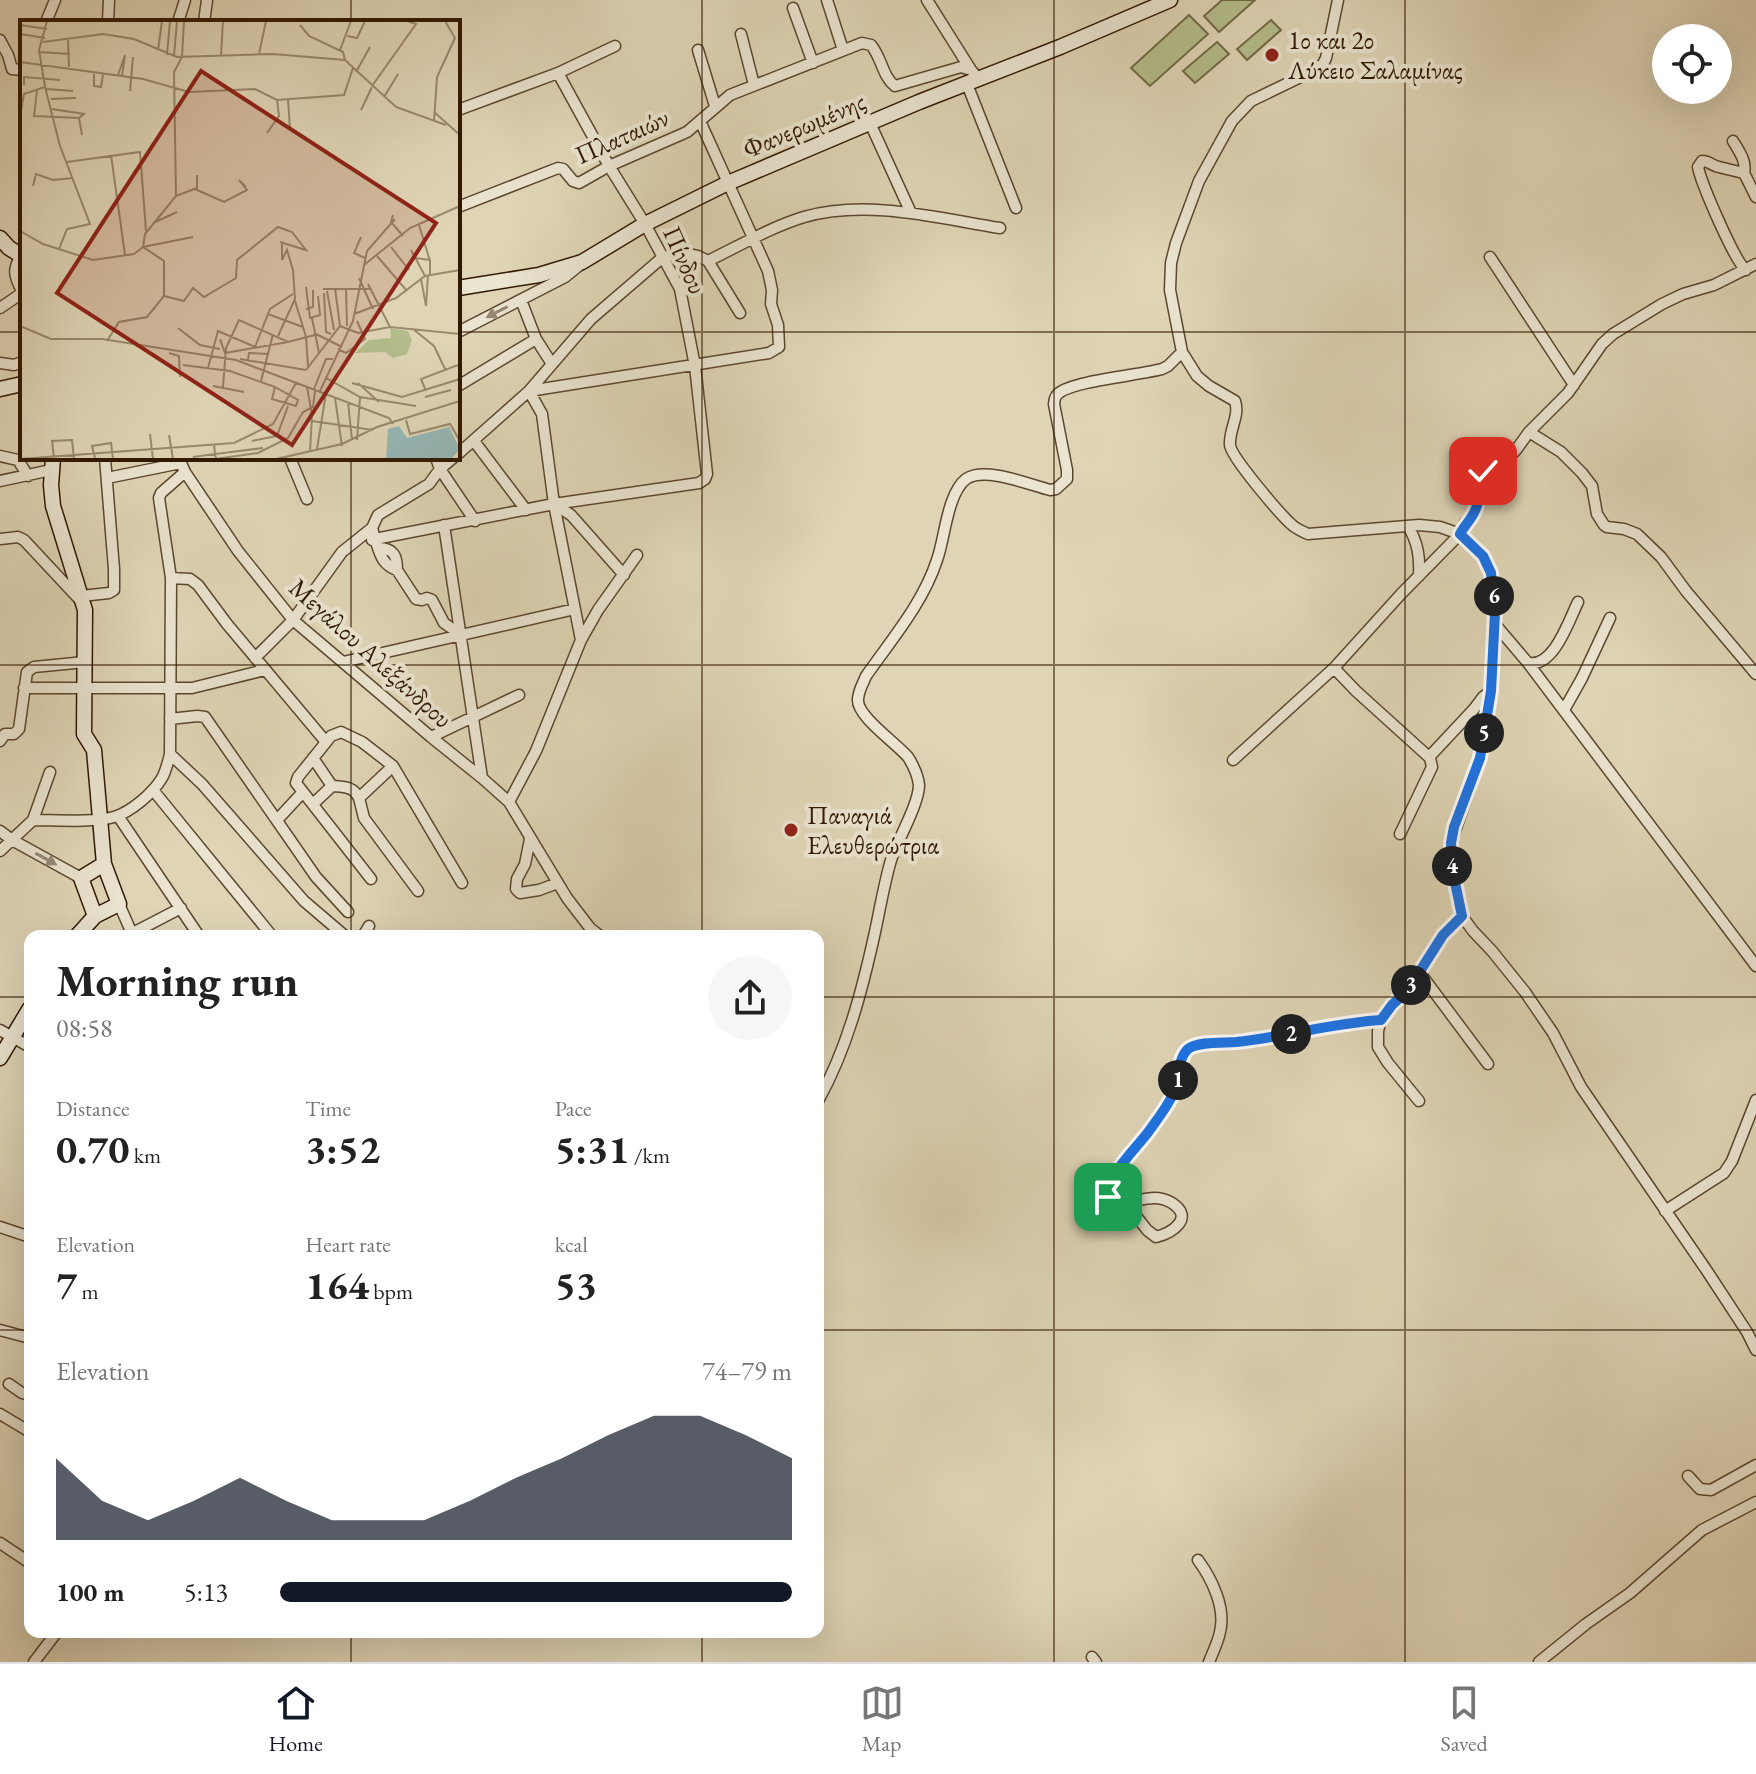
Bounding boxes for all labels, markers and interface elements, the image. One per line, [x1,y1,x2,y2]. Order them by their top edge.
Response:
inset map [20,20,460,460]
place label: 1ο και 2ο Λύκειο Σαλαμίνας [1287,23,1463,87]
map controls [1652,24,1732,104]
button: locate [1652,24,1732,104]
marker: 1ο και 2ο Λύκειο Σαλαμίνας [1263,46,1281,64]
street label: Φανερωμένης [737,84,871,166]
street label: Πλαταιών [570,100,674,172]
street label: Πίνδου [655,221,715,299]
one-way arrow [485,305,508,319]
pin [1449,437,1517,505]
icon: check [1461,449,1505,493]
street label: Μεγάλου Αλεξάνδρου [282,571,460,735]
pin: 6 [1474,576,1514,616]
text: 6 [1488,581,1500,610]
pin: 5 [1464,713,1504,753]
text: 5 [1478,718,1490,747]
place label: Παναγιά Ελευθερώτρια [807,798,939,862]
marker: Παναγιά Ελευθερώτρια [782,821,800,839]
pin: 4 [1432,846,1472,886]
text: 4 [1446,851,1458,880]
one-way arrow [35,852,58,866]
text: Morning run [56,952,298,1009]
button: share [708,956,792,1040]
pin: 3 [1391,965,1431,1005]
text: 3 [1405,970,1417,999]
text: 08:58 [56,1011,112,1045]
pin: 2 [1271,1014,1311,1054]
text: 2 [1285,1019,1297,1048]
pin: 1 [1158,1060,1198,1100]
text: 1 [1172,1065,1184,1094]
text: Distance [56,1094,129,1123]
text: Time [305,1094,351,1123]
text: Pace [555,1094,592,1123]
text: 0.70 [56,1123,129,1175]
text: 3:52 [305,1123,380,1175]
text: 5:31 [555,1123,629,1175]
text: km [129,1141,161,1170]
text: /km [629,1141,670,1170]
pin [1074,1163,1142,1231]
icon: arrive [1086,1175,1130,1219]
text: Elevation [56,1230,135,1259]
text: Heart rate [305,1230,391,1259]
text: kcal [555,1230,588,1259]
text: 7 [56,1259,77,1311]
text: 164 [305,1259,369,1311]
text: 53 [555,1259,597,1311]
text: m [77,1277,99,1306]
text: bpm [369,1277,413,1306]
text: Elevation [56,1354,150,1388]
text: 74–79 m [702,1354,792,1388]
text: 100 m [56,1575,124,1609]
text: 5:13 [184,1575,228,1609]
tab: Home [268,1681,323,1758]
tab: Map [860,1681,904,1758]
tab: Saved [1440,1681,1488,1758]

